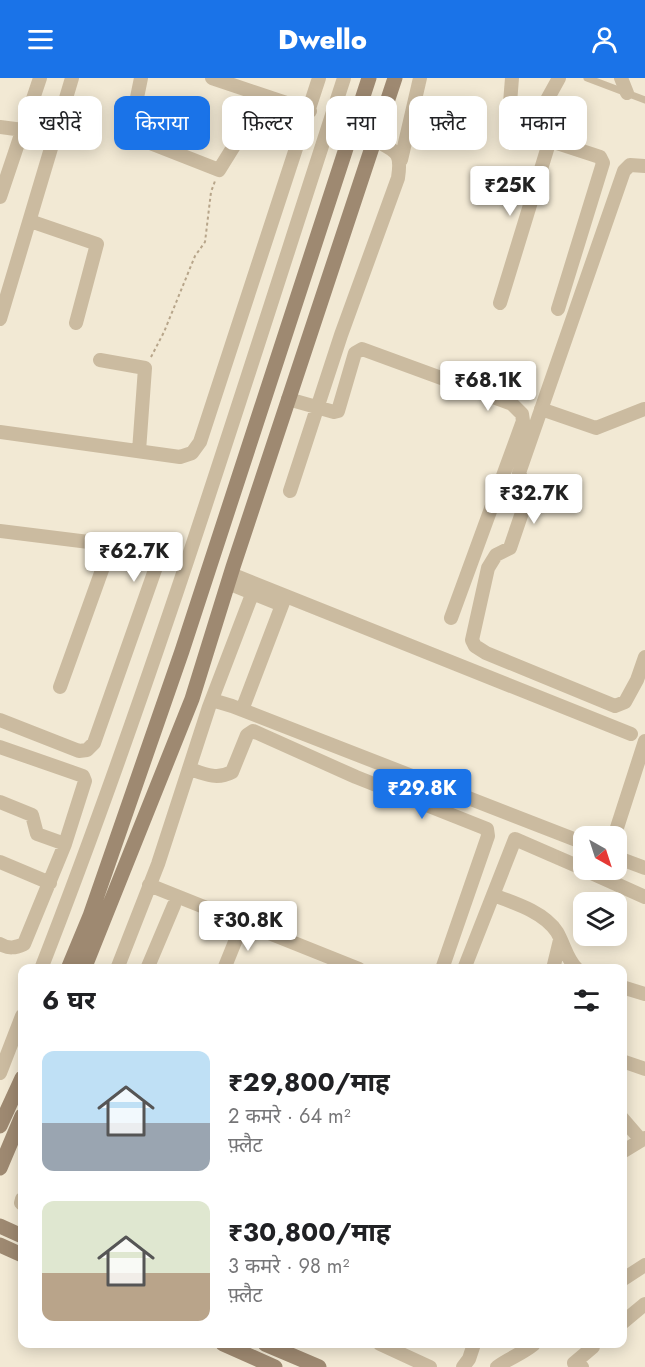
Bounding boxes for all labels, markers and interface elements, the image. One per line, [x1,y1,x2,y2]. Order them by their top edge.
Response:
text: Dwello [278,20,367,59]
icon: menu [24,23,57,56]
icon: person [588,23,621,56]
chip: खरीदें [18,96,102,150]
chip: किराया [114,96,210,150]
chip: फ़िल्टर [222,96,314,150]
chip: नया [326,96,397,150]
chip: फ़्लैट [409,96,487,150]
chip: मकान [499,96,587,150]
pin: ₹25K [474,166,546,217]
text: ₹25K [484,171,536,200]
pin: ₹68.1K [439,361,537,412]
text: ₹68.1K [454,366,522,395]
pin: ₹32.7K [485,474,583,525]
text: ₹32.7K [499,479,569,508]
pin: ₹62.7K [85,532,183,583]
text: ₹62.7K [99,537,169,566]
pin: ₹29.8K [373,769,471,820]
text: ₹29.8K [387,774,457,803]
north arrow [573,826,627,880]
map controls [573,826,627,946]
button: layers [573,892,627,946]
pin: ₹30.8K [199,901,297,952]
text: ₹30.8K [213,906,283,935]
text: 6 घर [42,981,96,1019]
icon: filters [570,984,603,1017]
text: ₹29,800/माह [228,1063,390,1101]
icon: home [90,1075,162,1147]
text: 2 कमरे · 64 m² [228,1102,351,1131]
text: फ़्लैट [228,1131,263,1160]
text: ₹30,800/माह [228,1213,391,1251]
icon: home [90,1225,162,1297]
text: 3 कमरे · 98 m² [228,1252,349,1281]
text: फ़्लैट [228,1281,263,1310]

